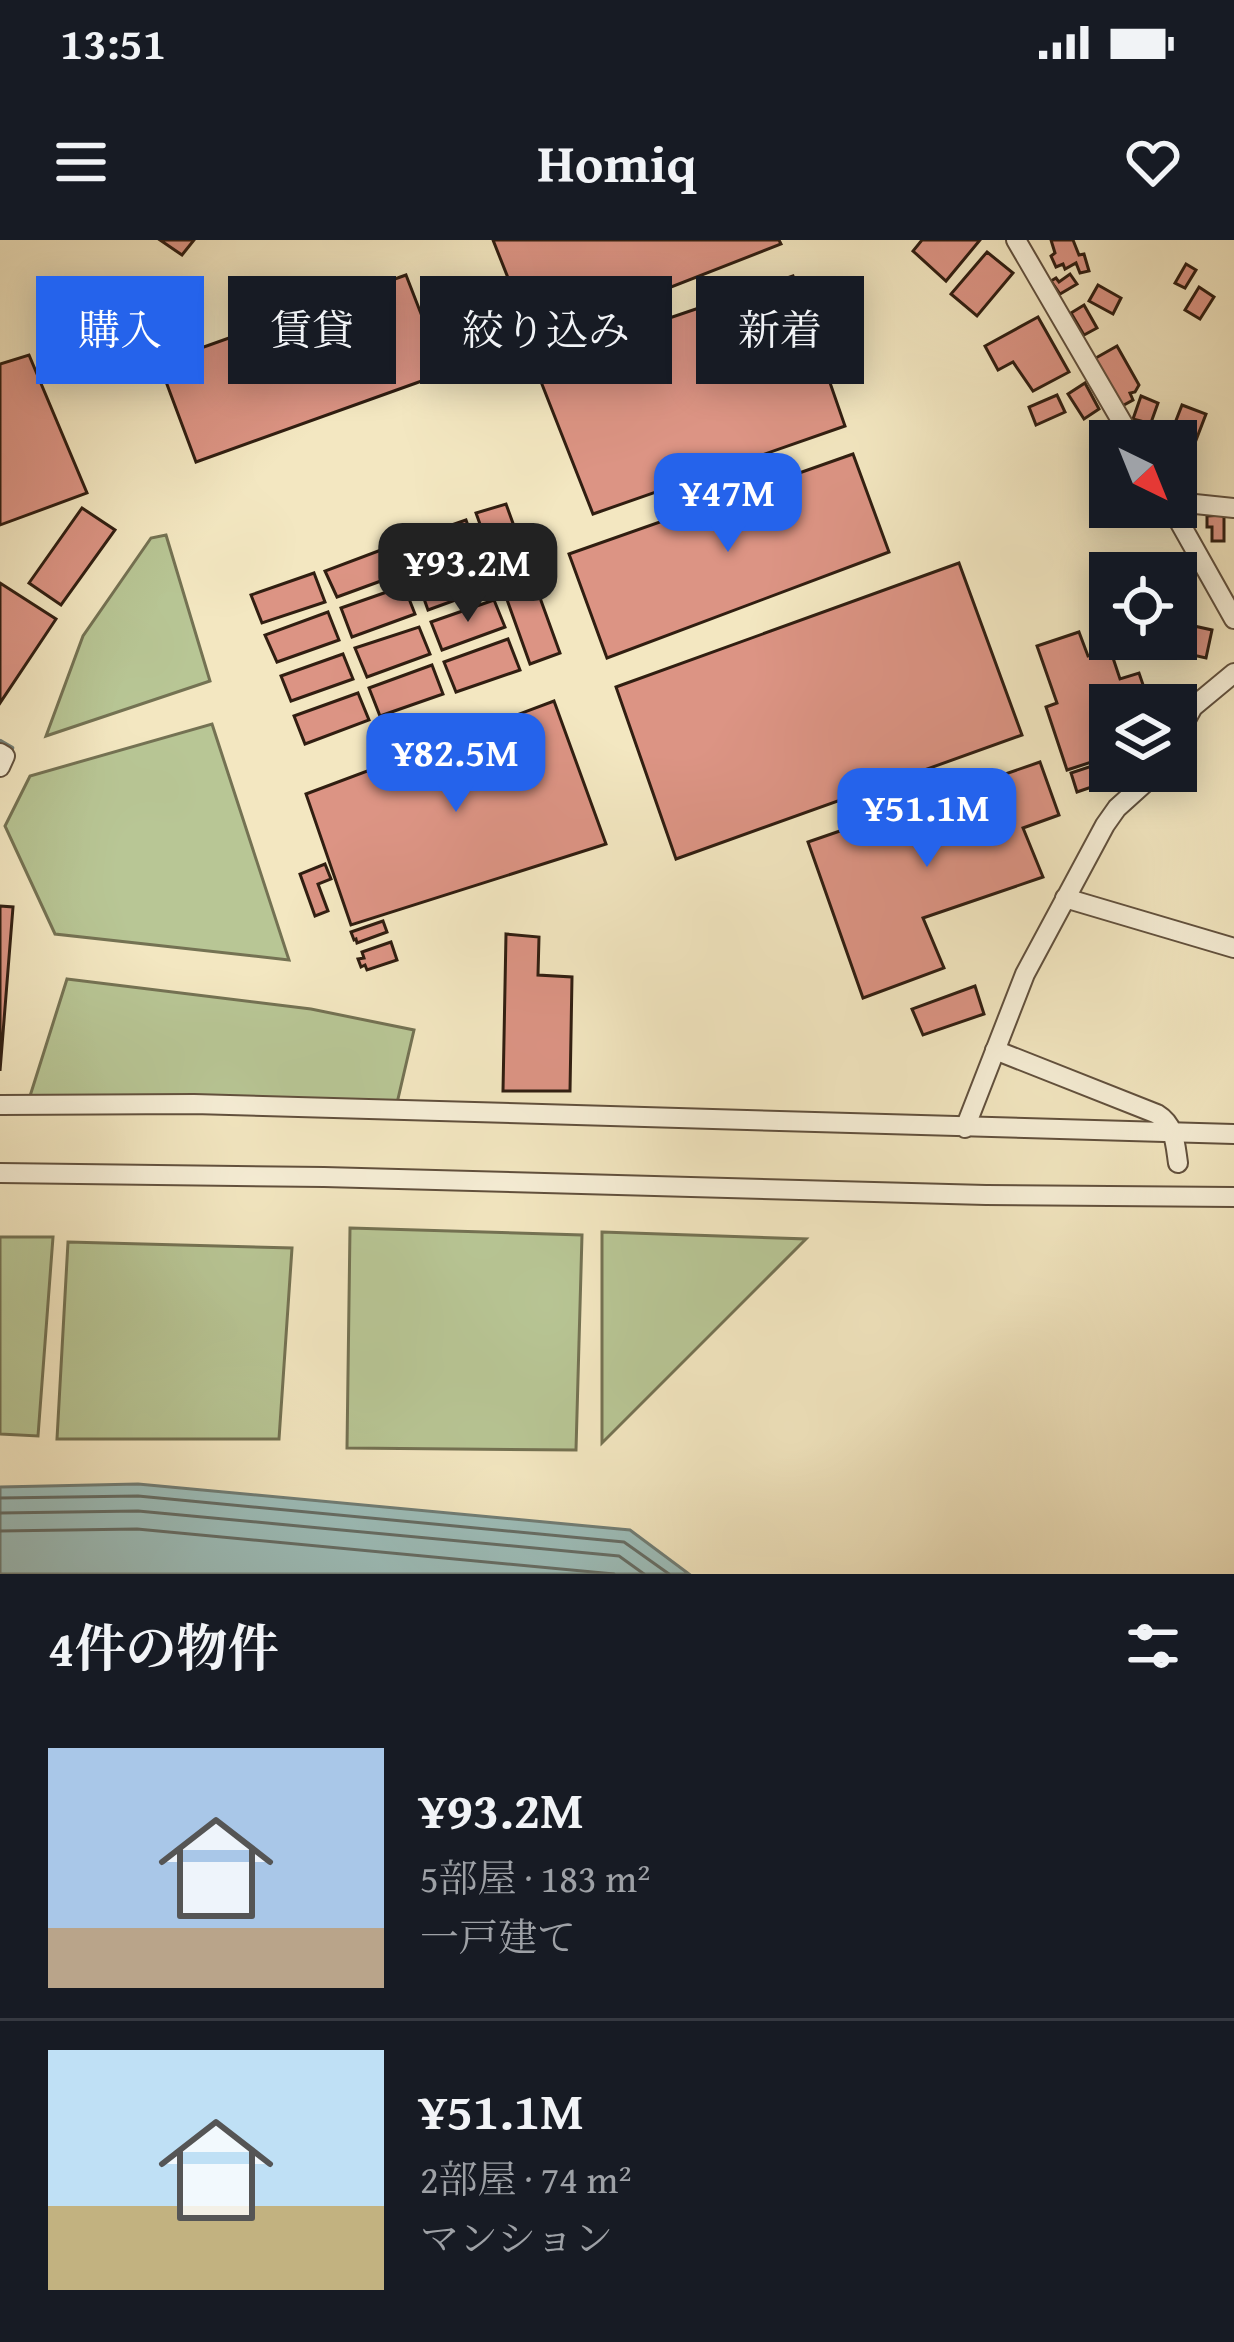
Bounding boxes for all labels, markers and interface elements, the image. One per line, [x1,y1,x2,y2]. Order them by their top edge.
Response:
text: 13:51 [60,10,166,75]
text: Homiq [537,123,697,202]
icon: menu [48,129,114,195]
icon: heart [1120,129,1186,195]
chip: 購入 [36,276,204,384]
chip: 賃貸 [228,276,396,384]
chip: 絞り込み [420,276,672,384]
chip: 新着 [696,276,864,384]
north arrow [1089,420,1197,528]
map controls [1089,420,1197,792]
pin: ¥47M [657,453,799,555]
text: ¥47M [681,463,775,520]
pin: ¥93.2M [370,523,566,625]
text: ¥93.2M [405,533,531,590]
button: locate [1089,552,1197,660]
button: layers [1089,684,1197,792]
pin: ¥82.5M [358,713,554,815]
text: ¥82.5M [393,723,519,780]
pin: ¥51.1M [829,768,1025,870]
text: ¥51.1M [864,778,990,835]
text: 4件の物件 [48,1610,278,1685]
icon: filters [1120,1613,1186,1679]
text: ¥93.2M [420,1772,584,1847]
icon: home [144,1796,288,1940]
text: 5部屋 · 183 m² [420,1849,650,1906]
text: 一戸建て [420,1908,576,1965]
text: ¥51.1M [420,2073,584,2148]
icon: home [144,2098,288,2242]
text: 2部屋 · 74 m² [420,2150,632,2207]
text: マンション [420,2209,613,2266]

